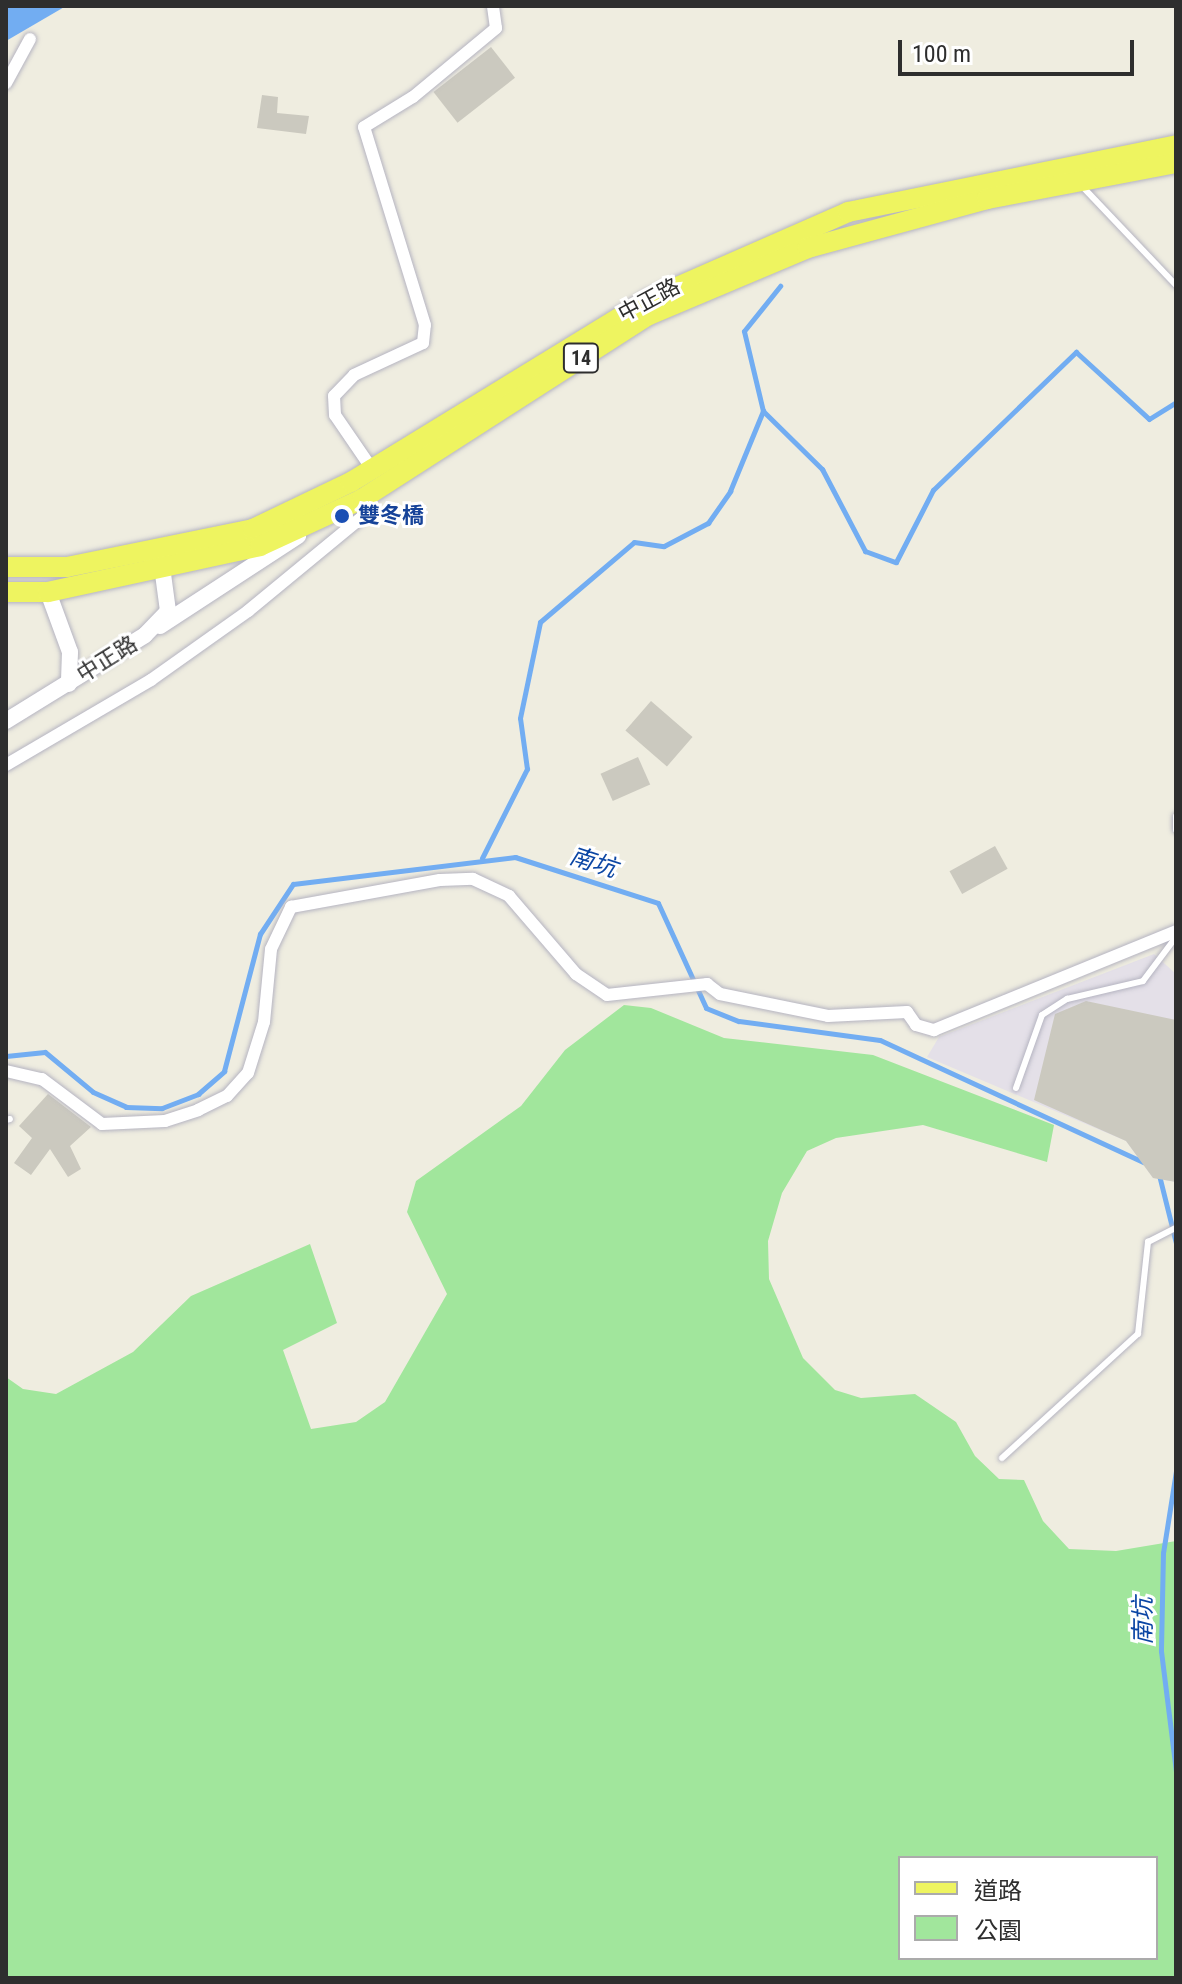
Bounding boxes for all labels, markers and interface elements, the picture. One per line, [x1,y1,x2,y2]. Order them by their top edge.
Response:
scale bar [902,24,1138,74]
text: 100 m [912,40,971,68]
street label: 中正路 [614,273,684,327]
road number: 14 [561,342,601,374]
place label: 雙冬橋 [358,503,424,529]
marker: 雙冬橋 [333,507,351,525]
street label: 中正路 [72,630,142,688]
water label: 南坑 [566,842,620,884]
water label: 南坑 [1130,1597,1158,1645]
legend [898,1856,1158,1960]
text: 道路 [974,1877,1022,1905]
text: 公園 [974,1917,1022,1945]

